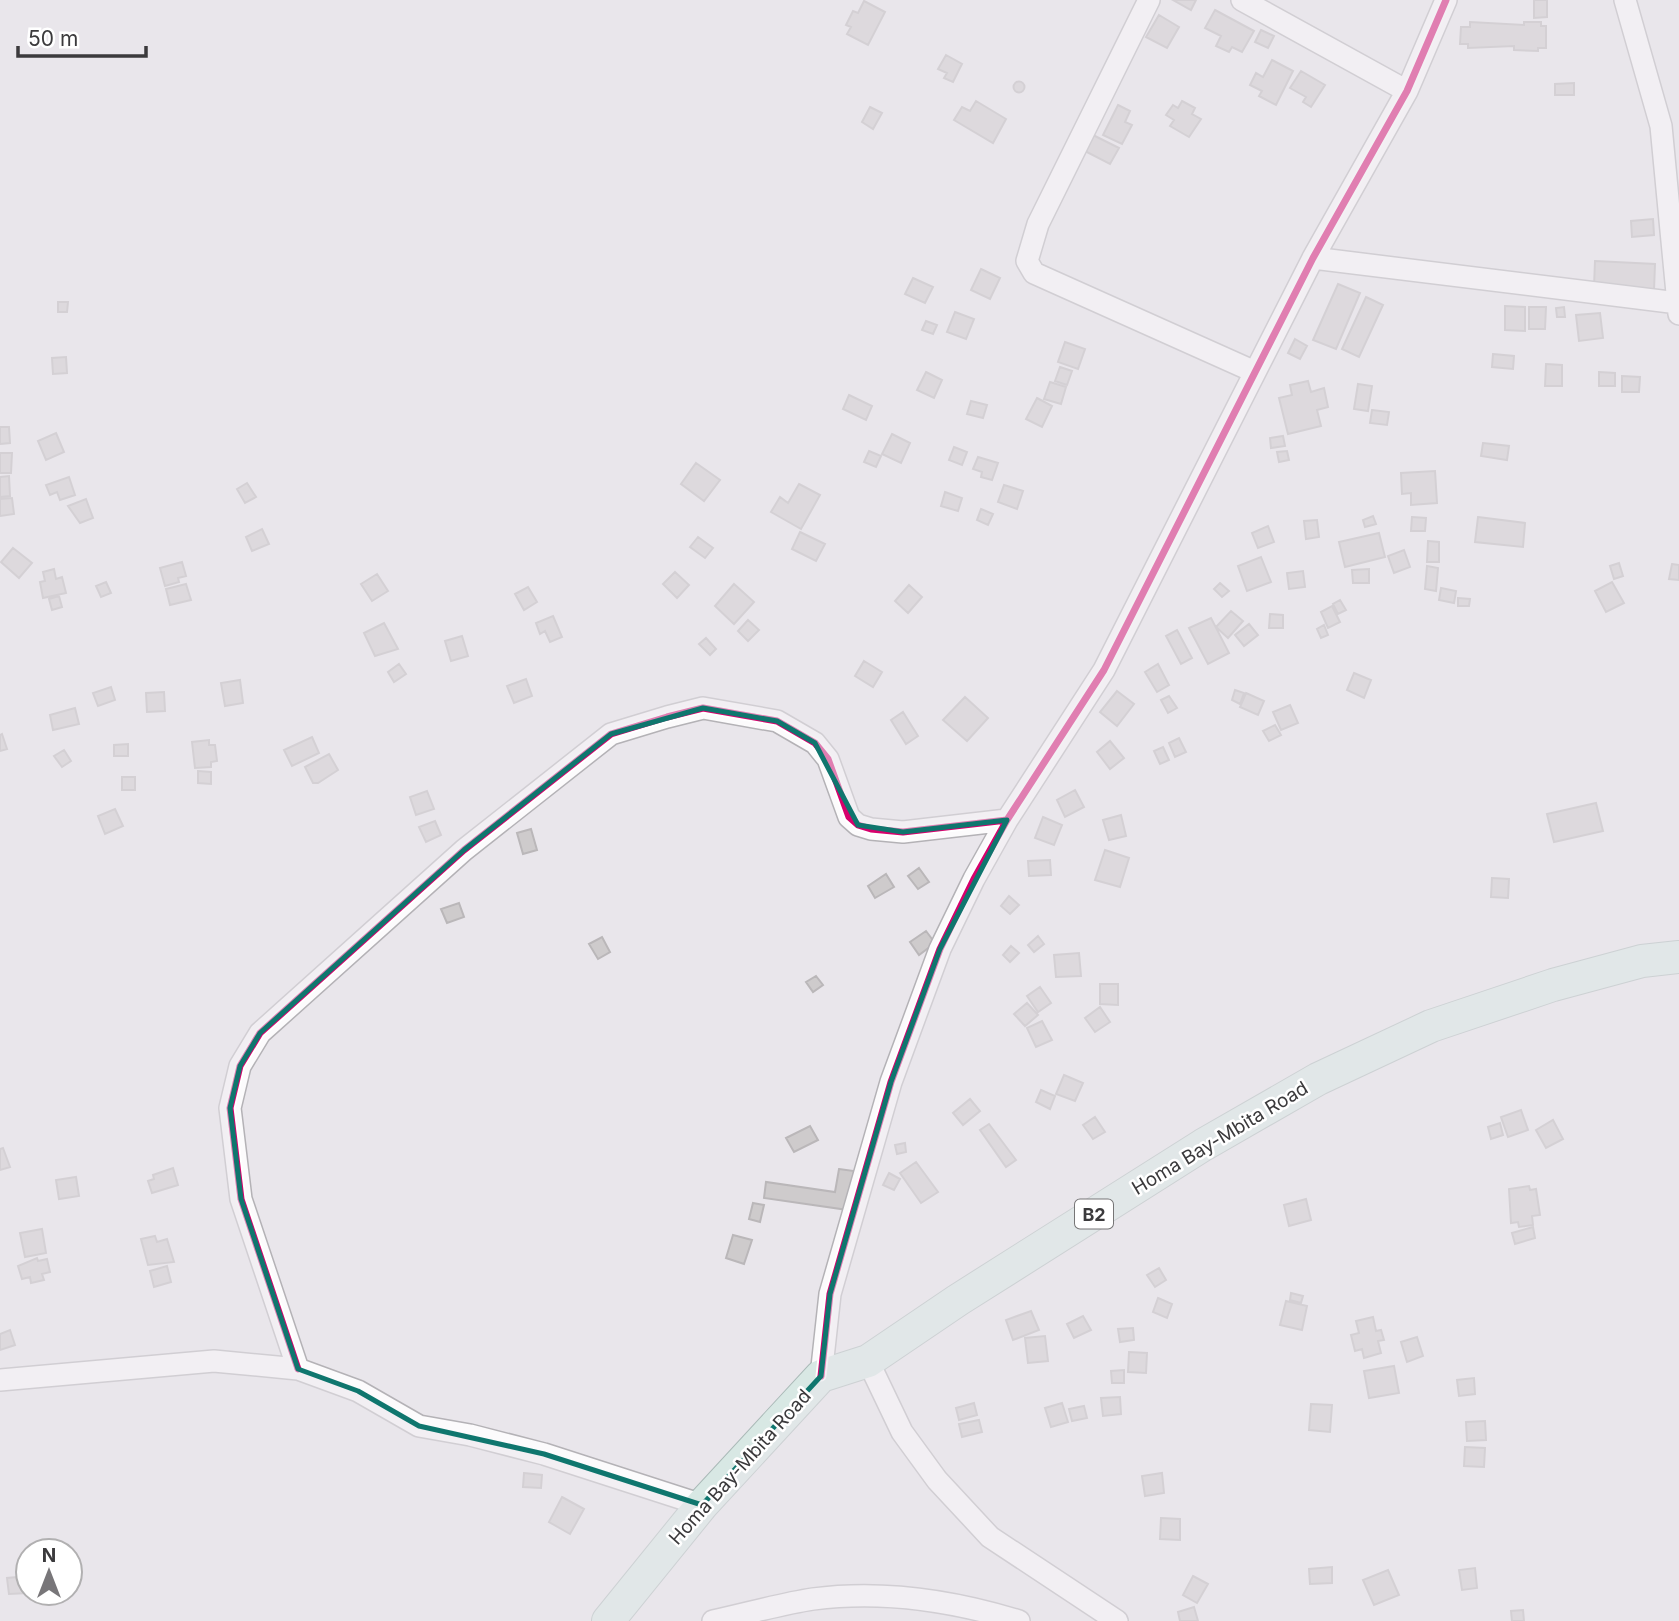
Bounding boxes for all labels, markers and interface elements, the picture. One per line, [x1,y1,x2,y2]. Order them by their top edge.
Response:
scale bar [18,14,145,58]
text: 50 m [28,26,78,51]
street label: Homa Bay-Mbita Road [1128,1076,1312,1200]
road number: B2 [1075,1199,1113,1228]
street label: Homa Bay-Mbita Road [664,1385,816,1549]
north arrow [14,1537,84,1607]
text: N [42,1544,56,1567]

